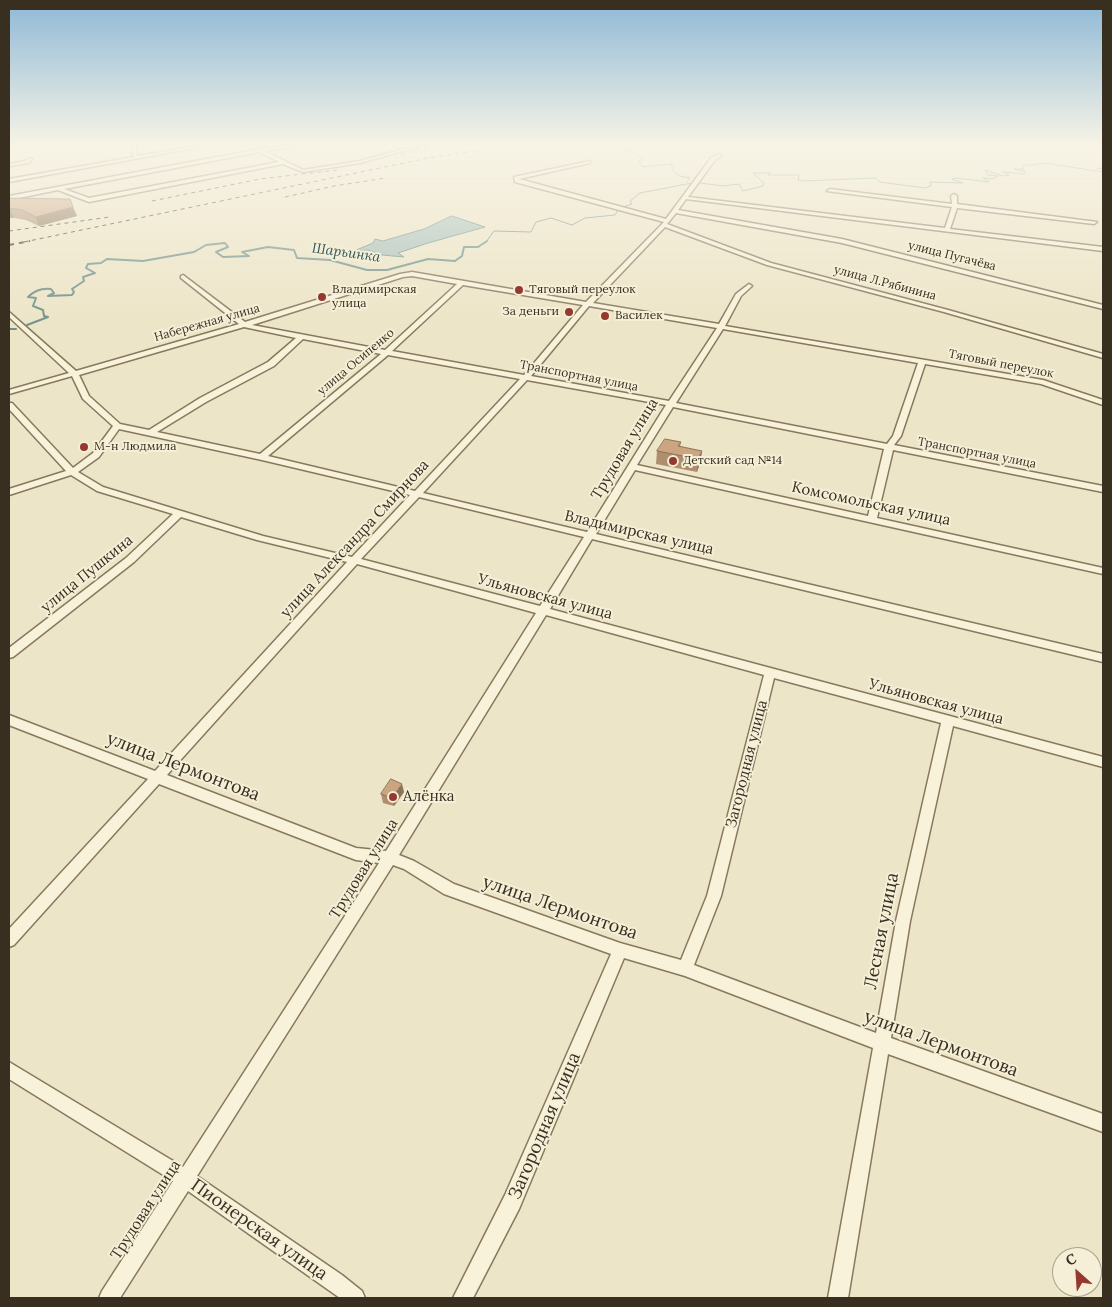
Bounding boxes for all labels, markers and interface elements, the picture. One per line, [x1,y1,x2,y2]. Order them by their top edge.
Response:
street label: улица Пугачёва [907,238,997,274]
water label: Шарьинка [311,240,381,266]
street label: улица Л.Рябинина [832,262,938,304]
place label: Владимирская улица [332,283,416,311]
place label: Тяговый переулок [529,283,636,297]
marker: Тяговый переулок [513,284,525,296]
marker: Владимирская улица [316,291,328,303]
street label: Набережная улица [152,301,262,345]
place label: За деньги [502,305,559,319]
marker: За деньги [563,306,575,318]
place label: Василек [615,309,663,323]
marker: Василек [599,310,611,322]
street label: улица Осипенко [315,326,397,398]
street label: Тяговый переулок [947,347,1055,381]
street label: Транспортная улица [519,357,639,395]
street label: Трудовая улица [588,395,662,503]
street label: Транспортная улица [917,434,1037,472]
place label: М-н Людмила [94,440,176,454]
marker: М-н Людмила [78,441,90,453]
place label: Детский сад №14 [683,454,782,468]
marker: Детский сад №14 [667,455,679,467]
street label: улица Александра Смирнова [277,456,433,622]
street label: Комсомольская улица [790,478,952,530]
street label: Владимирская улица [563,507,715,559]
street label: улица Пушкина [37,531,137,617]
street label: Ульяновская улица [476,570,614,624]
street label: Ульяновская улица [867,675,1005,729]
street label: Загородная улица [722,698,772,830]
street label: улица Лермонтова [103,728,263,806]
place label: Алёнка [403,788,455,806]
marker: Алёнка [387,791,399,803]
street label: Трудовая улица [326,816,402,922]
street label: улица Лермонтова [480,871,640,945]
street label: Лесная улица [860,871,904,991]
street label: улица Лермонтова [861,1006,1021,1082]
street label: Загородная улица [504,1049,586,1203]
street label: Трудовая улица [107,1157,185,1263]
street label: Пионерская улица [186,1175,332,1285]
north arrow [1052,1247,1102,1297]
text: С [1063,1249,1079,1270]

